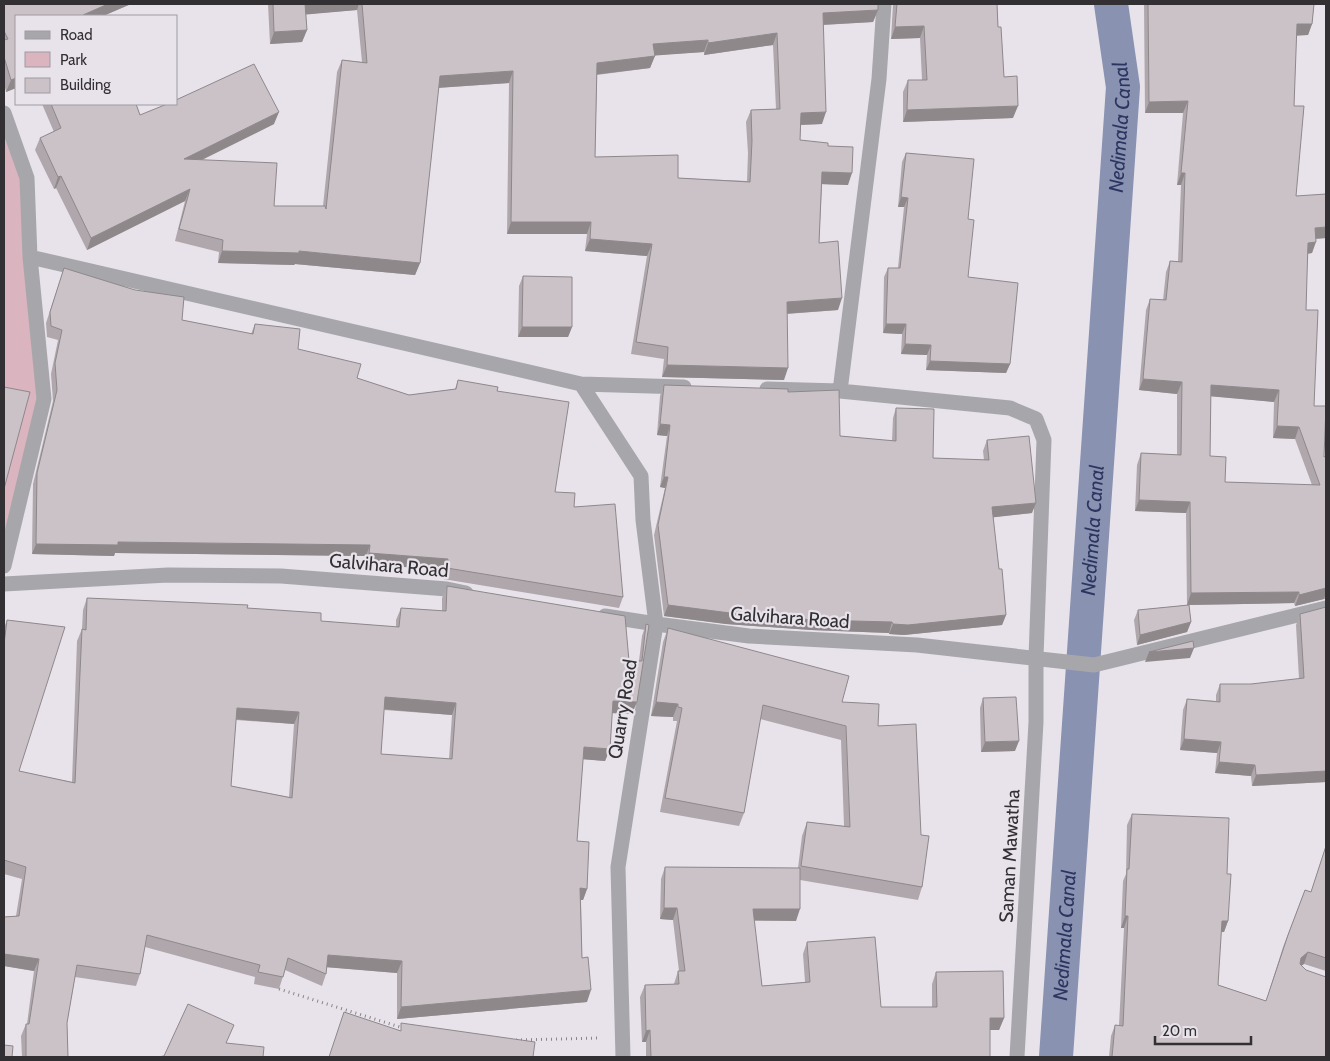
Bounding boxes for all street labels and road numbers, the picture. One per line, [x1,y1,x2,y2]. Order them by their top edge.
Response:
street label: Galvihara Road [328,549,449,582]
street label: Galvihara Road [730,602,850,633]
street label: Quarry Road [603,658,642,761]
street label: Saman Mawatha [995,789,1024,923]

